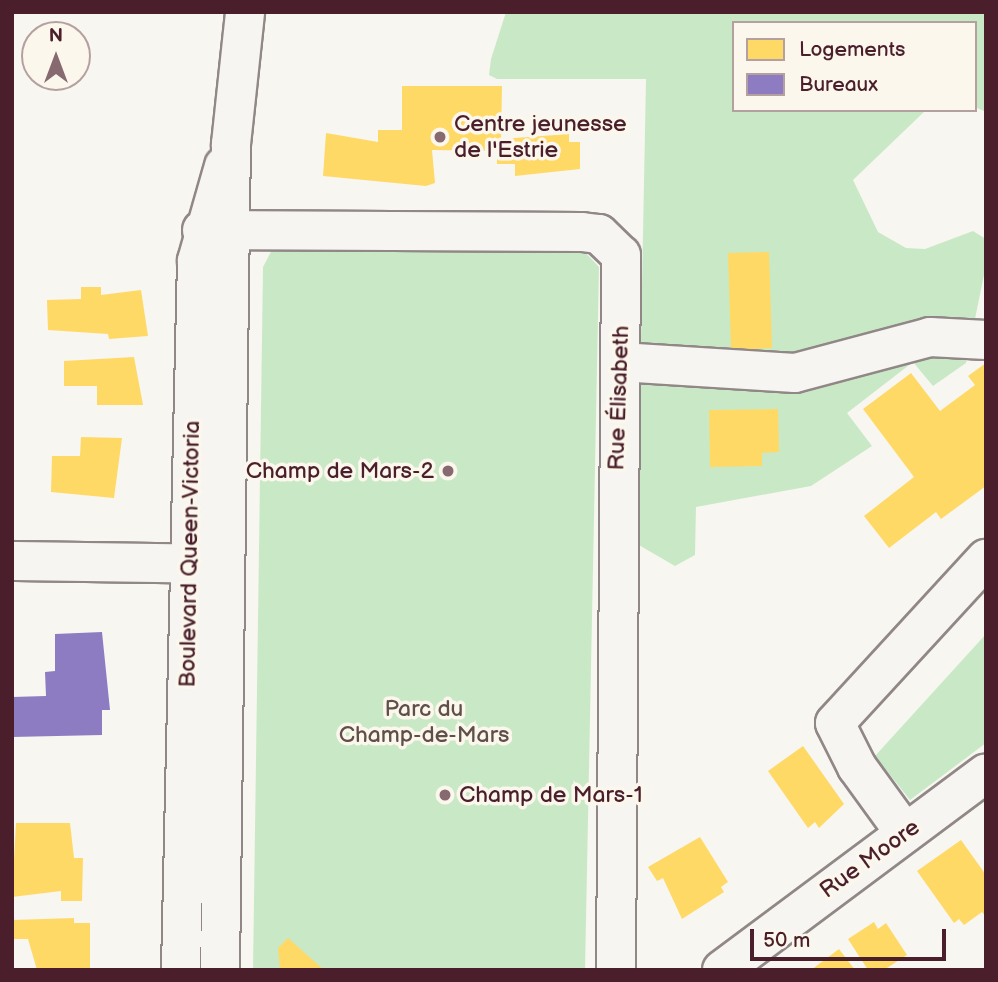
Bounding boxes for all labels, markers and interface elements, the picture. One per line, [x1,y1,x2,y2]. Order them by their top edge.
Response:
north arrow [21,21,91,91]
legend [732,21,977,112]
text: N [49,25,63,48]
text: Logements [799,37,905,62]
text: Bureaux [799,72,878,97]
place label: Centre jeunesse de l'Estrie [454,110,627,164]
marker: Centre jeunesse de l'Estrie [432,129,448,145]
street label: Rue Élisabeth [603,325,635,471]
street label: Boulevard Queen-Victoria [174,420,206,688]
place label: Champ de Mars-2 [246,457,434,485]
marker: Champ de Mars-2 [440,463,456,479]
park label: Parc du Champ-de-Mars [339,695,509,749]
place label: Champ de Mars-1 [459,781,643,809]
marker: Champ de Mars-1 [437,787,453,803]
street label: Rue Moore [815,814,925,904]
scale bar [753,916,949,960]
text: 50 m [763,928,810,953]

